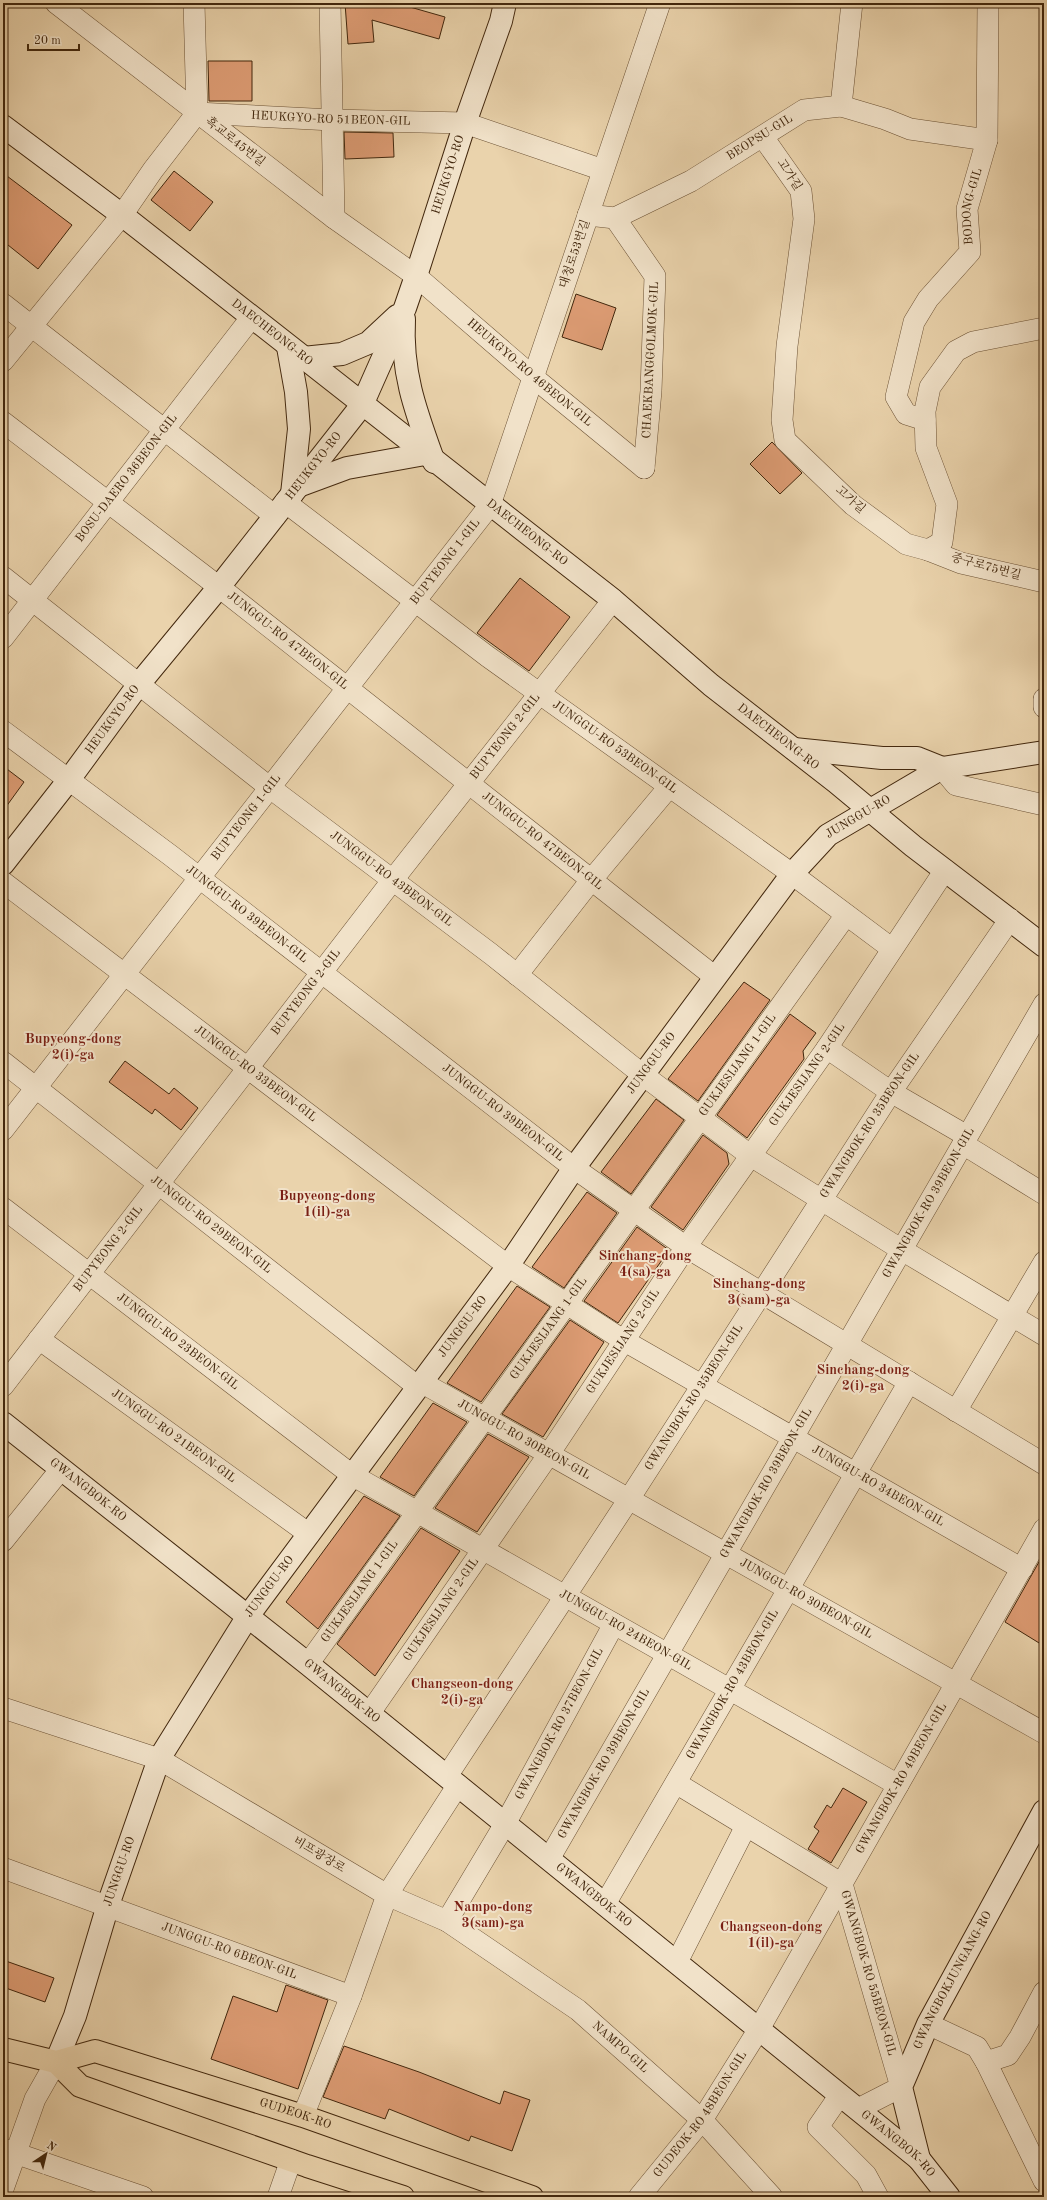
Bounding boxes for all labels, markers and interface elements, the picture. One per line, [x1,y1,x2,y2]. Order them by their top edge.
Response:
scale bar [28,26,79,52]
text: 20 m [34,35,61,47]
street label: HEUKGYO-RO 51BEON-GIL [251,110,411,128]
street label: BEOPSU-GIL [725,113,795,163]
street label: 흑교로45번길 [203,114,268,169]
street label: HEUKGYO-RO [430,134,467,216]
street label: 고가길 [774,157,804,193]
street label: BODONG-GIL [961,167,985,245]
street label: 대청로53번길 [557,218,592,290]
street label: CHAEKBANGGOLMOK-GIL [641,281,661,439]
street label: DAECHEONG-RO [229,297,315,368]
street label: HEUKGYO-RO 46BEON-GIL [464,317,594,429]
street label: BOSU-DAERO 36BEON-GIL [74,412,180,545]
street label: HEUKGYO-RO [284,430,344,502]
street label: 고가길 [833,483,868,516]
street label: DAECHEONG-RO [484,497,570,568]
street label: BUPYEONG 1-GIL [409,517,483,607]
street label: 중구로75번길 [950,551,1023,582]
street label: JUNGGU-RO 47BEON-GIL [225,590,350,692]
street label: HEUKGYO-RO [83,683,142,757]
street label: BUPYEONG 2-GIL [468,692,543,782]
street label: JUNGGU-RO 53BEON-GIL [550,699,679,796]
street label: DAECHEONG-RO [735,702,821,772]
street label: BUPYEONG 1-GIL [209,772,283,863]
street label: JUNGGU-RO 47BEON-GIL [479,790,605,892]
street label: JUNGGU-RO [824,793,893,841]
street label: JUNGGU-RO 43BEON-GIL [328,829,455,929]
street label: JUNGGU-RO 39BEON-GIL [183,864,310,965]
street label: BUPYEONG 2-GIL [269,947,343,1038]
street label: GUKJESIJANG 1-GIL [697,1012,779,1119]
street label: GUKJESIJANG 2-GIL [767,1021,848,1129]
street label: JUNGGU-RO 33BEON-GIL [192,1024,319,1124]
street label: JUNGGU-RO [625,1030,678,1096]
district label: Bupyeong-dong 2(i)-ga [25,1032,121,1062]
street label: GWANGBOK-RO 35BEON-GIL [818,1051,922,1201]
street label: JUNGGU-RO 39BEON-GIL [440,1062,566,1164]
street label: GWANGBOK-RO 39BEON-GIL [881,1126,977,1280]
street label: JUNGGU-RO 29BEON-GIL [148,1174,274,1276]
district label: Bupyeong-dong 1(il)-ga [279,1189,375,1219]
street label: BUPYEONG 2-GIL [72,1204,145,1294]
district label: Sinchang-dong 4(sa)-ga [599,1249,692,1279]
street label: GUKJESIJANG 1-GIL [508,1275,590,1382]
district label: Sinchang-dong 3(sam)-ga [713,1277,806,1307]
street label: GUKJESIJANG 2-GIL [584,1287,662,1396]
street label: JUNGGU-RO 23BEON-GIL [114,1291,241,1392]
street label: JUNGGU-RO [436,1294,490,1360]
street label: GWANGBOK-RO 35BEON-GIL [643,1322,746,1473]
district label: Sinchang-dong 2(i)-ga [817,1363,910,1393]
street label: JUNGGU-RO 21BEON-GIL [109,1387,238,1485]
street label: JUNGGU-RO 30BEON-GIL [455,1398,592,1482]
street label: GWANGBOK-RO 39BEON-GIL [718,1406,815,1561]
street label: JUNGGU-RO 34BEON-GIL [810,1444,946,1529]
street label: GWANGBOK-RO [47,1456,128,1524]
street label: GUKJESIJANG 1-GIL [319,1538,401,1645]
street label: JUNGGU-RO [243,1554,296,1620]
street label: GUKJESIJANG 2-GIL [401,1556,481,1664]
street label: JUNGGU-RO 30BEON-GIL [738,1557,875,1641]
street label: JUNGGU-RO 24BEON-GIL [557,1588,694,1673]
street label: GWANGBOK-RO 43BEON-GIL [685,1607,781,1762]
street label: GWANGBOK-RO 37BEON-GIL [513,1646,606,1802]
street label: GWANGBOK-RO [301,1657,382,1725]
district label: Changseon-dong 2(i)-ga [411,1677,513,1707]
street label: GWANGBOK-RO 39BEON-GIL [556,1687,652,1841]
street label: GWANGBOK-RO 49BEON-GIL [854,1701,949,1856]
street label: 비프광장로 [291,1833,348,1875]
street label: JUNGGU-RO [102,1835,137,1908]
street label: GWANGBOK-RO [553,1861,634,1929]
street label: GWANGBOK-RO 55BEON-GIL [838,1889,898,2057]
district label: Nampo-dong 3(sam)-ga [454,1900,533,1930]
street label: GWANGBOKJUNGANG-RO [912,1909,994,2051]
district label: Changseon-dong 1(il)-ga [720,1920,822,1950]
street label: JUNGGU-RO 6BEON-GIL [160,1921,299,1982]
street label: NAMPO-GIL [590,2019,650,2075]
street label: GUDEOK-RO 48BEON-GIL [651,2049,749,2180]
street label: GUDEOK-RO [258,2097,333,2131]
street label: GWANGBOK-RO [858,2108,937,2179]
north arrow [26,2134,66,2174]
text: N [44,2140,58,2154]

